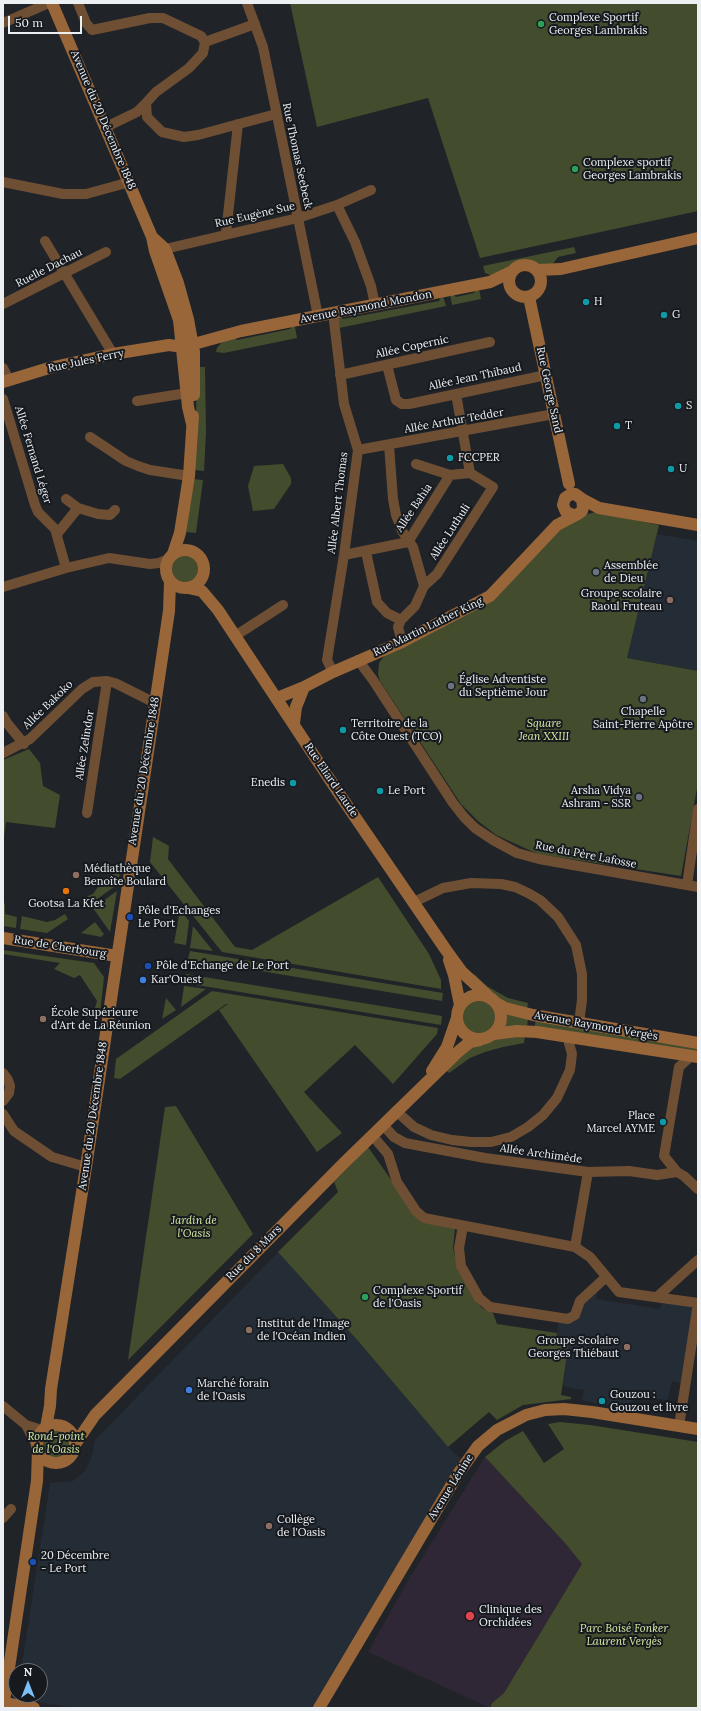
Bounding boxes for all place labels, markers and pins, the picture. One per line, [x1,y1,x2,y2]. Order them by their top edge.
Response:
place label: Complexe Sportif Georges Lambrakis [549,11,647,37]
marker: Complexe Sportif Georges Lambrakis [536,19,546,29]
place label: Complexe sportif Georges Lambrakis [583,156,681,182]
marker: Complexe sportif Georges Lambrakis [570,164,580,174]
place label: H [594,295,603,309]
marker: H [581,297,591,307]
place label: G [672,308,680,322]
marker: G [659,310,669,320]
place label: S [686,399,692,413]
marker: S [673,401,683,411]
place label: T [625,419,632,433]
marker: T [612,421,622,431]
place label: FCCPER [458,451,500,465]
marker: FCCPER [445,453,455,463]
place label: U [679,462,687,476]
marker: U [666,464,676,474]
place label: Assemblée de Dieu [604,559,658,585]
marker: Assemblée de Dieu [591,567,601,577]
place label: Groupe scolaire Raoul Fruteau [581,587,662,613]
marker: Groupe scolaire Raoul Fruteau [665,595,675,605]
place label: Église Adventiste du Septième Jour [459,673,548,699]
marker: Église Adventiste du Septième Jour [446,681,456,691]
marker: Chapelle Saint-Pierre Apôtre [638,694,648,704]
place label: Chapelle Saint-Pierre Apôtre [593,705,693,731]
place label: Territoire de la Côte Ouest (TCO) [351,717,442,743]
marker: Territoire de la Côte Ouest (TCO) [338,725,348,735]
place label: Enedis [251,776,285,790]
marker: Enedis [288,778,298,788]
place label: Le Port [388,784,425,798]
place label: Arsha Vidya Ashram - SSR [562,784,631,810]
marker: Le Port [375,786,385,796]
marker: Arsha Vidya Ashram - SSR [634,792,644,802]
place label: Médiathèque Benoîte Boulard [84,862,166,888]
marker: Médiathèque Benoîte Boulard [71,870,81,880]
marker: Gootsa La Kfet [61,886,71,896]
place label: Gootsa La Kfet [28,897,104,911]
place label: Pôle d'Echanges Le Port [138,904,220,930]
marker: Pôle d'Echanges Le Port [125,912,135,922]
place label: Pôle d'Echange de Le Port [156,959,289,973]
marker: Pôle d'Echange de Le Port [143,961,153,971]
place label: Kar'Ouest [151,973,202,987]
marker: Kar'Ouest [138,975,148,985]
place label: École Supérieure d'Art de La Réunion [51,1006,151,1032]
marker: École Supérieure d'Art de La Réunion [38,1014,48,1024]
place label: Place Marcel AYME [586,1109,655,1135]
marker: Place Marcel AYME [658,1117,668,1127]
place label: Complexe Sportif de l'Oasis [373,1284,462,1310]
marker: Complexe Sportif de l'Oasis [360,1292,370,1302]
place label: Institut de l'Image de l'Océan Indien [257,1317,350,1343]
marker: Institut de l'Image de l'Océan Indien [244,1325,254,1335]
place label: Groupe Scolaire Georges Thiébaut [528,1334,619,1360]
marker: Groupe Scolaire Georges Thiébaut [622,1342,632,1352]
place label: Marché forain de l'Oasis [197,1377,269,1403]
marker: Marché forain de l'Oasis [184,1385,194,1395]
place label: Gouzou : Gouzou et livre [610,1388,688,1414]
marker: Gouzou : Gouzou et livre [597,1396,607,1406]
place label: Collège de l'Oasis [277,1513,325,1539]
marker: Collège de l'Oasis [264,1521,274,1531]
place label: 20 Décembre - Le Port [41,1549,109,1575]
marker: 20 Décembre - Le Port [28,1557,38,1567]
place label: Clinique des Orchidées [479,1603,542,1629]
marker: Clinique des Orchidées [464,1610,476,1622]

